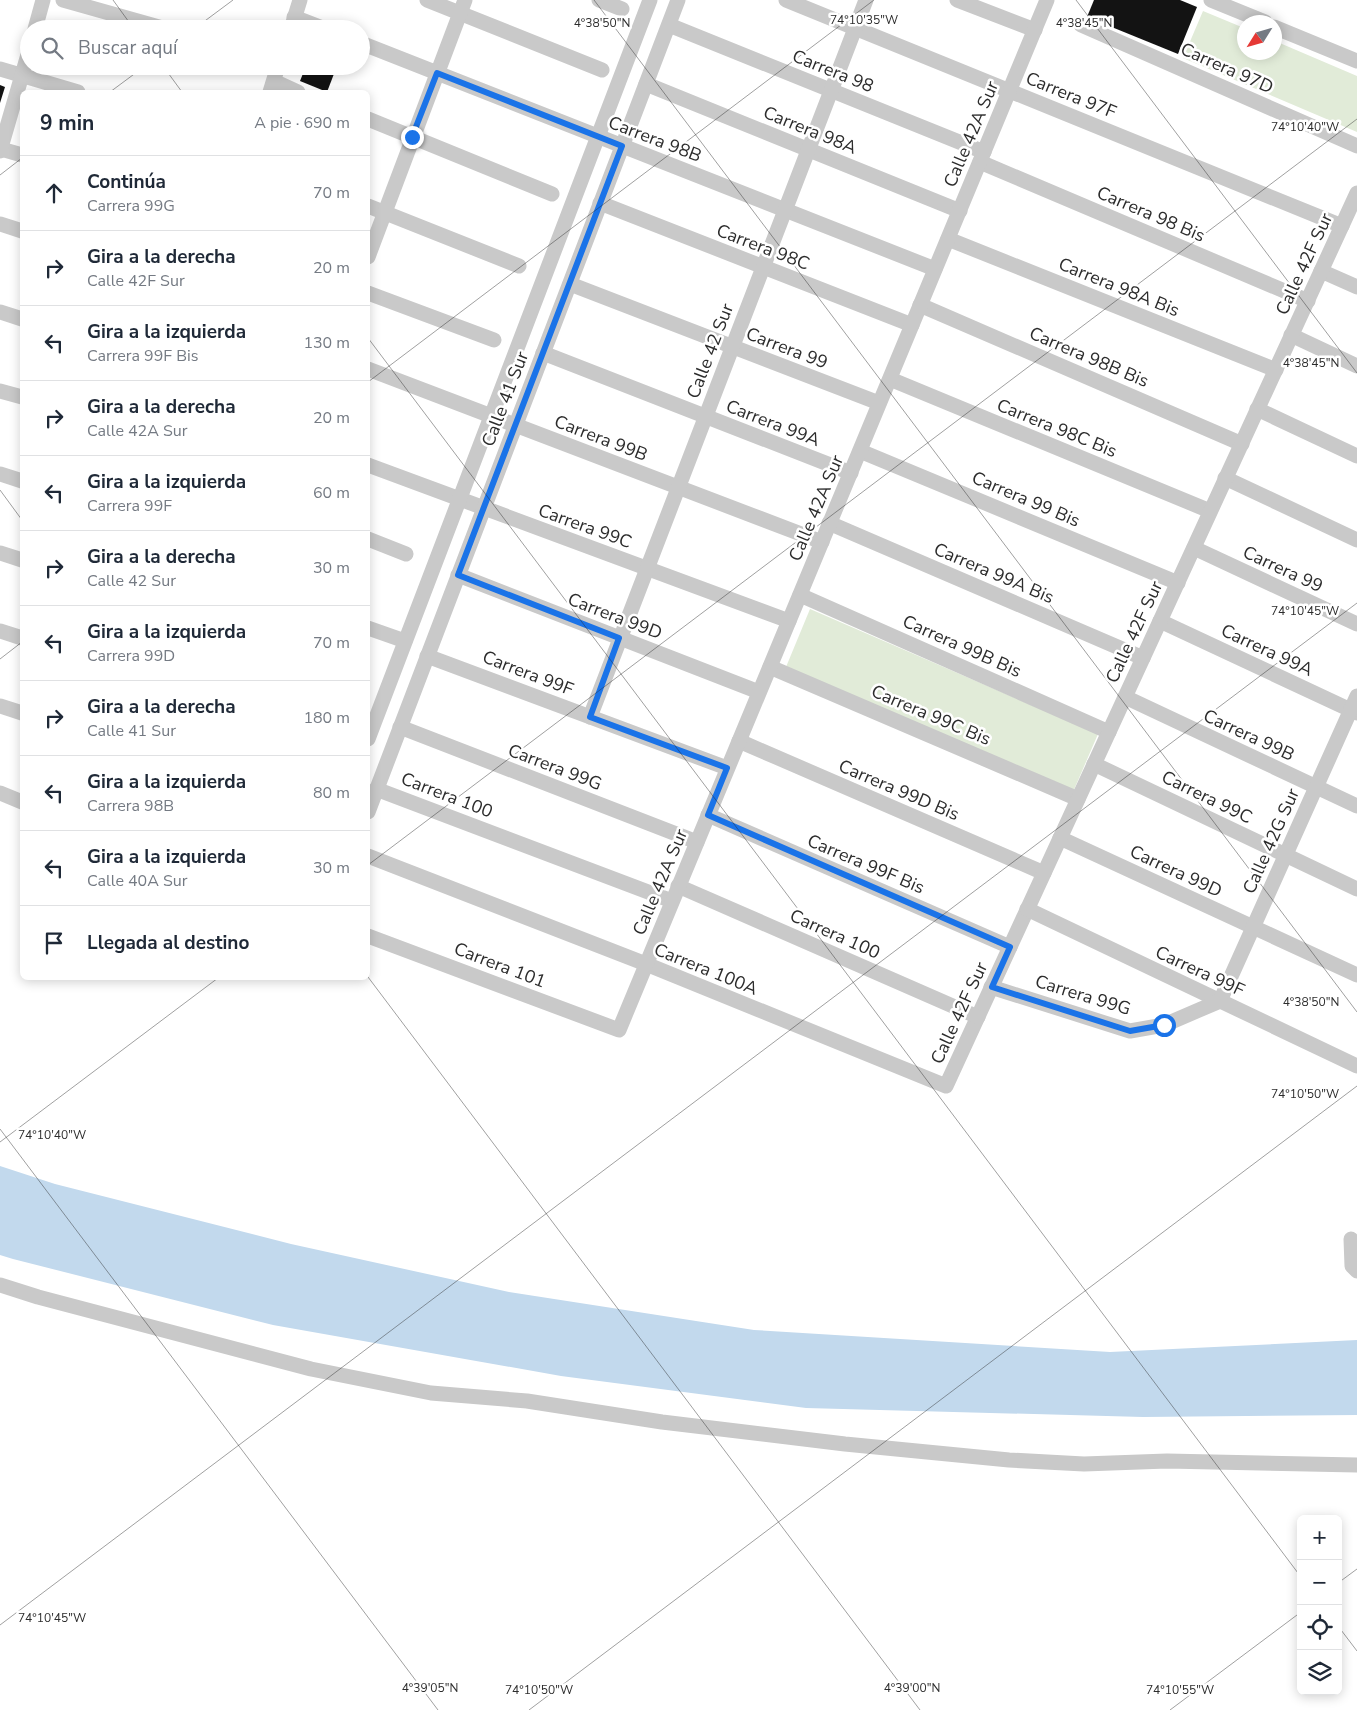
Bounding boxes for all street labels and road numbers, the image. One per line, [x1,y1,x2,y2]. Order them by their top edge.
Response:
street label: Carrera 97D [1177,37,1277,99]
street label: Carrera 98 [789,44,877,98]
street label: Carrera 97F [1022,66,1120,124]
street label: Calle 42A Sur [938,77,1004,191]
street label: Carrera 98A [760,100,860,160]
street label: Carrera 98B [605,110,705,168]
street label: Carrera 98 Bis [1093,180,1209,248]
street label: Calle 42F Sur [1270,209,1338,319]
street label: Carrera 98C [713,218,813,276]
street label: Carrera 98A Bis [1055,252,1183,322]
street label: Calle 42 Sur [681,300,739,402]
street label: Carrera 99 [743,321,831,375]
street label: Carrera 98B Bis [1026,321,1152,393]
street label: Calle 41 Sur [476,348,534,450]
street label: Carrera 98C Bis [993,393,1121,463]
street label: Carrera 99A [723,394,823,452]
street label: Carrera 99B [551,409,651,467]
street label: Calle 42A Sur [783,451,849,565]
street label: Carrera 99 Bis [968,465,1084,533]
street label: Carrera 99C [535,498,635,554]
street label: Carrera 99A Bis [930,537,1058,609]
street label: Carrera 99 [1239,540,1327,598]
street label: Calle 42F Sur [1100,577,1168,687]
street label: Carrera 99D [564,587,666,645]
street label: Carrera 99B Bis [899,609,1025,683]
street label: Carrera 99A [1217,618,1317,682]
street label: Carrera 99F [479,645,577,701]
street label: Carrera 99C Bis [868,679,994,751]
street label: Carrera 99B [1200,703,1298,767]
street label: Carrera 99G [505,738,605,796]
street label: Carrera 99D Bis [835,754,963,826]
street label: Carrera 99C [1158,765,1256,829]
street label: Carrera 100 [398,766,496,824]
street label: Calle 42G Sur [1237,784,1305,898]
street label: Calle 42A Sur [627,825,693,939]
street label: Carrera 99F Bis [804,828,928,900]
street label: Carrera 99D [1126,839,1226,903]
street label: Carrera 100 [786,903,884,965]
street label: Carrera 101 [451,936,549,994]
street label: Carrera 100A [651,937,761,1001]
street label: Carrera 99F [1152,940,1249,1002]
street label: Calle 42F Sur [925,958,993,1068]
street label: Carrera 99G [1032,969,1134,1021]

